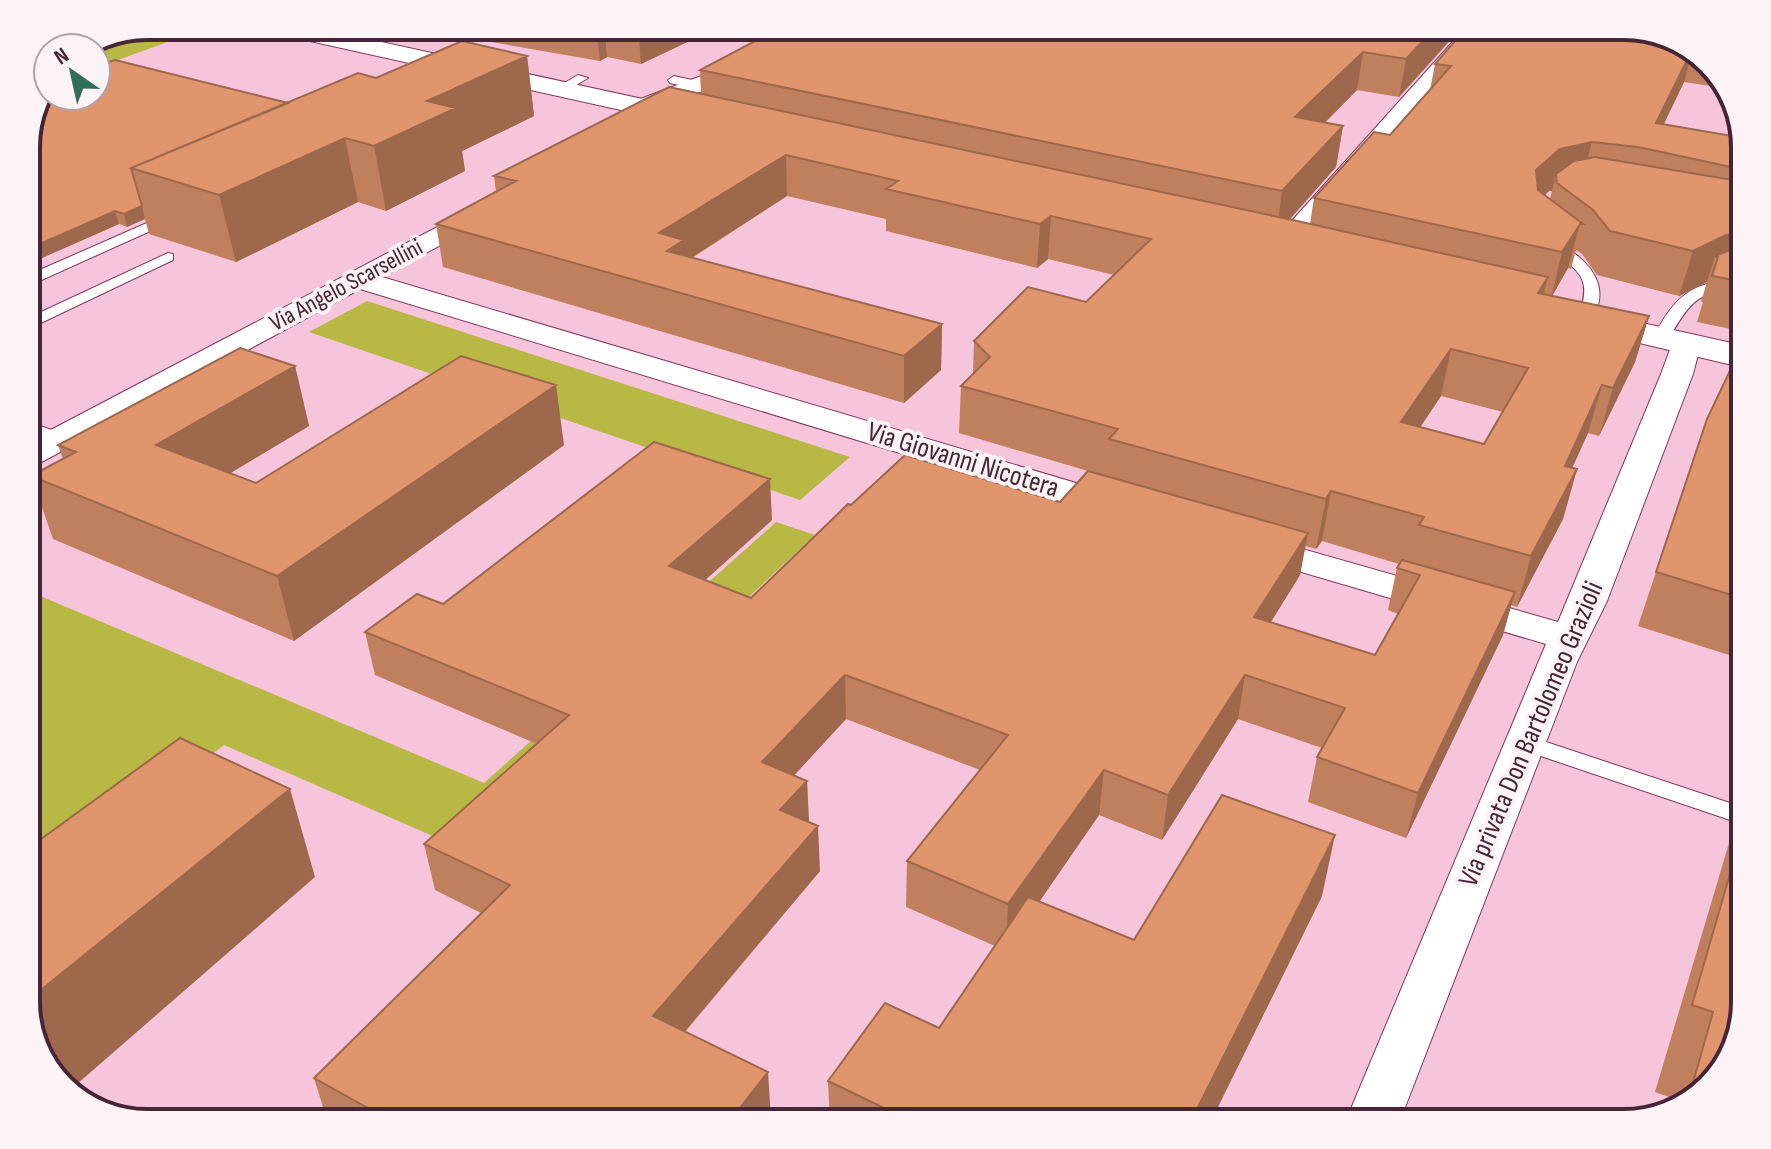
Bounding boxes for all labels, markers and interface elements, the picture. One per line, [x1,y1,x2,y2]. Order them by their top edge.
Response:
north arrow [32,32,112,112]
text: N [49,42,74,71]
street label: Via Angelo Scarsellini [265,233,427,337]
street label: Via Giovanni Nicotera [863,415,1063,505]
street label: Via privata Don Bartolomeo Grazioli [1452,576,1610,892]

